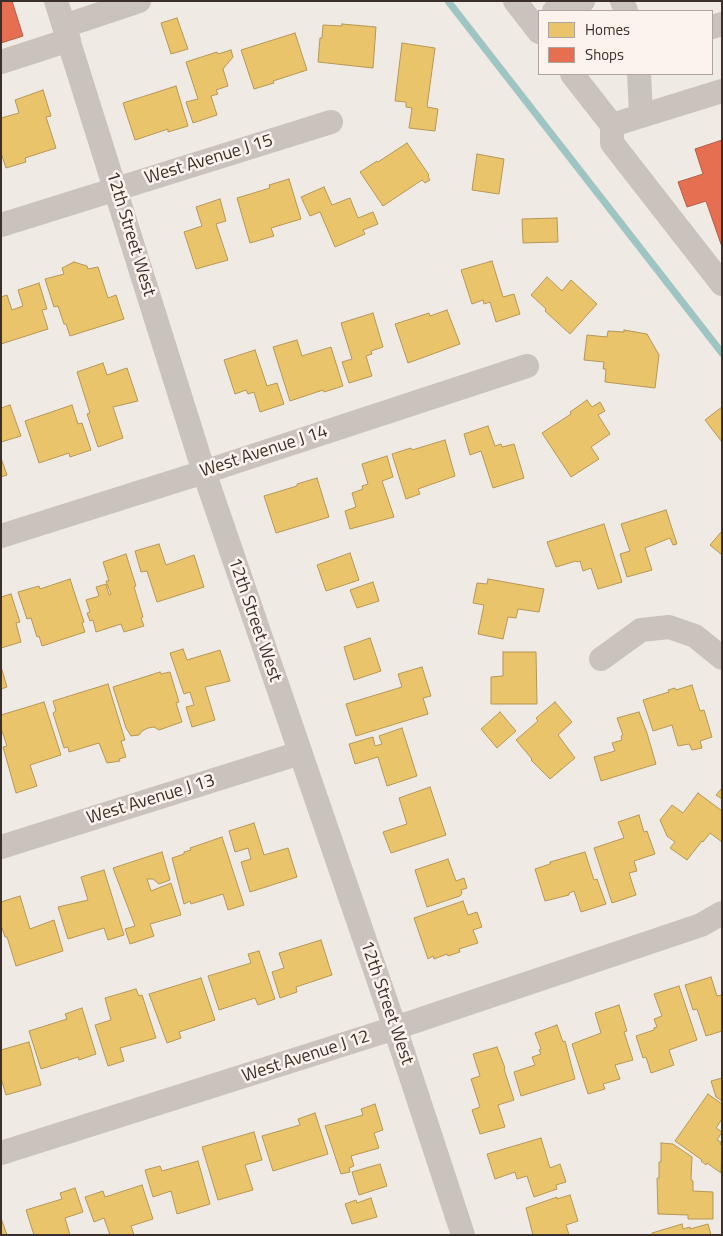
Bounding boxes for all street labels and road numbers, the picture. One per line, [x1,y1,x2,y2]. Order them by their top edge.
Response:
street label: West Avenue J 15 [142,130,276,190]
street label: 12th Street West [101,169,159,299]
street label: West Avenue J 14 [197,421,331,483]
street label: 12th Street West [223,555,285,685]
street label: West Avenue J 13 [84,770,218,830]
street label: 12th Street West [355,938,417,1068]
street label: West Avenue J 12 [239,1026,373,1088]

